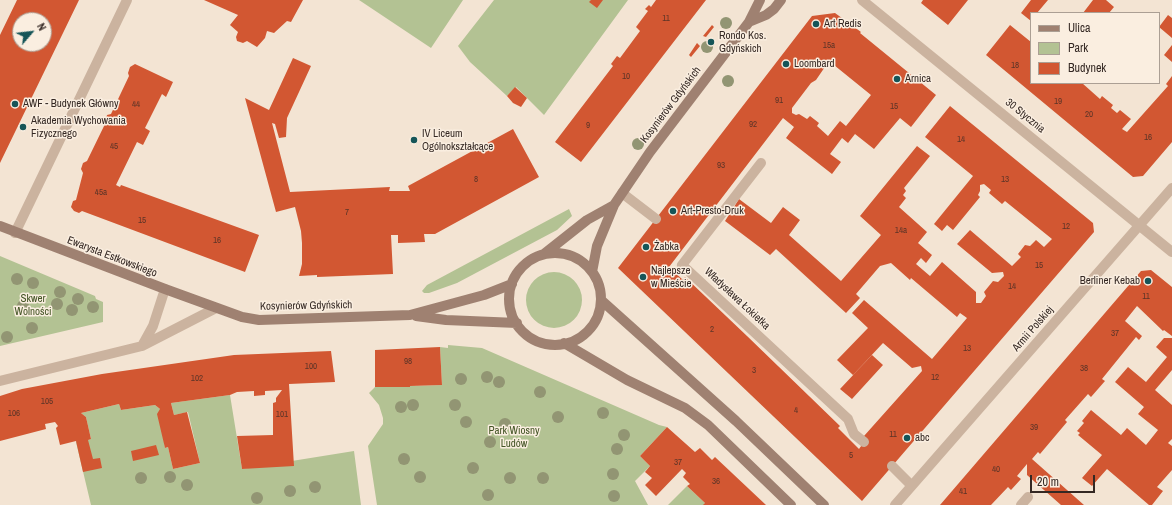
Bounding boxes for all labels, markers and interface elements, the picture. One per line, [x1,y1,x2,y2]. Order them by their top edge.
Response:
north arrow [12,12,52,52]
legend [1030,12,1160,84]
house number: 11 [662,14,670,24]
place label: Art Redis [824,17,862,31]
marker: Art Redis [811,19,821,29]
text: Ulica [1068,20,1090,36]
text: N [34,21,49,33]
place label: Rondo Kos. Gdyńskich [719,29,766,55]
marker: Rondo Kos. Gdyńskich [706,37,716,47]
text: Park [1068,40,1088,56]
house number: 15a [823,41,835,51]
place label: Loombard [794,57,835,71]
marker: Loombard [781,59,791,69]
text: Budynek [1068,60,1106,76]
house number: 18 [1011,61,1019,71]
street label: Kosynierów Gdyńskich [638,64,704,146]
house number: 10 [622,72,630,82]
place label: Arnica [905,72,931,86]
marker: Arnica [892,74,902,84]
house number: 91 [775,96,783,106]
street label: 30 Stycznia [1003,96,1047,136]
place label: AWF - Budynek Główny [23,97,118,111]
house number: 19 [1054,97,1062,107]
marker: AWF - Budynek Główny [10,99,20,109]
house number: 44 [132,100,140,110]
house number: 15 [890,102,898,112]
house number: 20 [1085,110,1093,120]
place label: Akademia Wychowania Fizycznego [31,114,126,140]
house number: 92 [749,120,757,130]
house number: 9 [586,121,590,131]
marker: Akademia Wychowania Fizycznego [18,122,28,132]
place label: IV Liceum Ogólnokształcące [422,127,493,153]
house number: 16 [1144,133,1152,143]
marker: IV Liceum Ogólnokształcące [409,135,419,145]
house number: 14 [957,135,965,145]
house number: 45 [110,142,118,152]
house number: 93 [717,161,725,171]
house number: 8 [474,175,478,185]
house number: 13 [1001,175,1009,185]
house number: 45a [95,188,107,198]
place label: Art-Presto-Druk [681,204,744,218]
marker: Art-Presto-Druk [668,206,678,216]
house number: 7 [345,208,349,218]
house number: 15 [138,216,146,226]
house number: 12 [1062,222,1070,232]
house number: 14a [895,226,907,236]
street label: Ewarysta Estkowskiego [65,234,159,280]
house number: 16 [213,236,221,246]
place label: Żabka [654,240,679,254]
marker: Żabka [641,242,651,252]
house number: 15 [1035,261,1043,271]
place label: Najlepsze w Mieście [651,264,692,290]
street label: Władysława Łokietka [702,265,772,333]
marker: Najlepsze w Mieście [638,272,648,282]
place label: Berliner Kebab [1080,274,1140,288]
marker: Berliner Kebab [1143,276,1153,286]
house number: 14 [1008,282,1016,292]
park label: Skwer Wolności [15,292,51,318]
house number: 11 [1142,292,1150,302]
street label: Kosynierów Gdyńskich [260,299,352,313]
street label: Armii Polskiej [1010,304,1056,354]
house number: 2 [710,325,714,335]
house number: 37 [1111,329,1119,339]
house number: 13 [963,344,971,354]
house number: 98 [404,357,412,367]
house number: 100 [305,362,317,372]
house number: 38 [1080,364,1088,374]
house number: 3 [752,366,756,376]
house number: 12 [931,373,939,383]
house number: 102 [191,374,203,384]
house number: 105 [41,397,53,407]
house number: 4 [794,406,798,416]
house number: 106 [8,409,20,419]
house number: 101 [276,410,288,420]
house number: 39 [1030,423,1038,433]
park label: Park Wiosny Ludów [488,424,540,450]
house number: 11 [889,430,897,440]
place label: abc [915,431,930,445]
marker: abc [902,433,912,443]
house number: 5 [849,451,853,461]
house number: 37 [674,458,682,468]
house number: 40 [992,465,1000,475]
scale bar [1032,467,1097,493]
text: 20 m [1037,474,1059,490]
house number: 36 [712,477,720,487]
house number: 41 [959,487,967,497]

